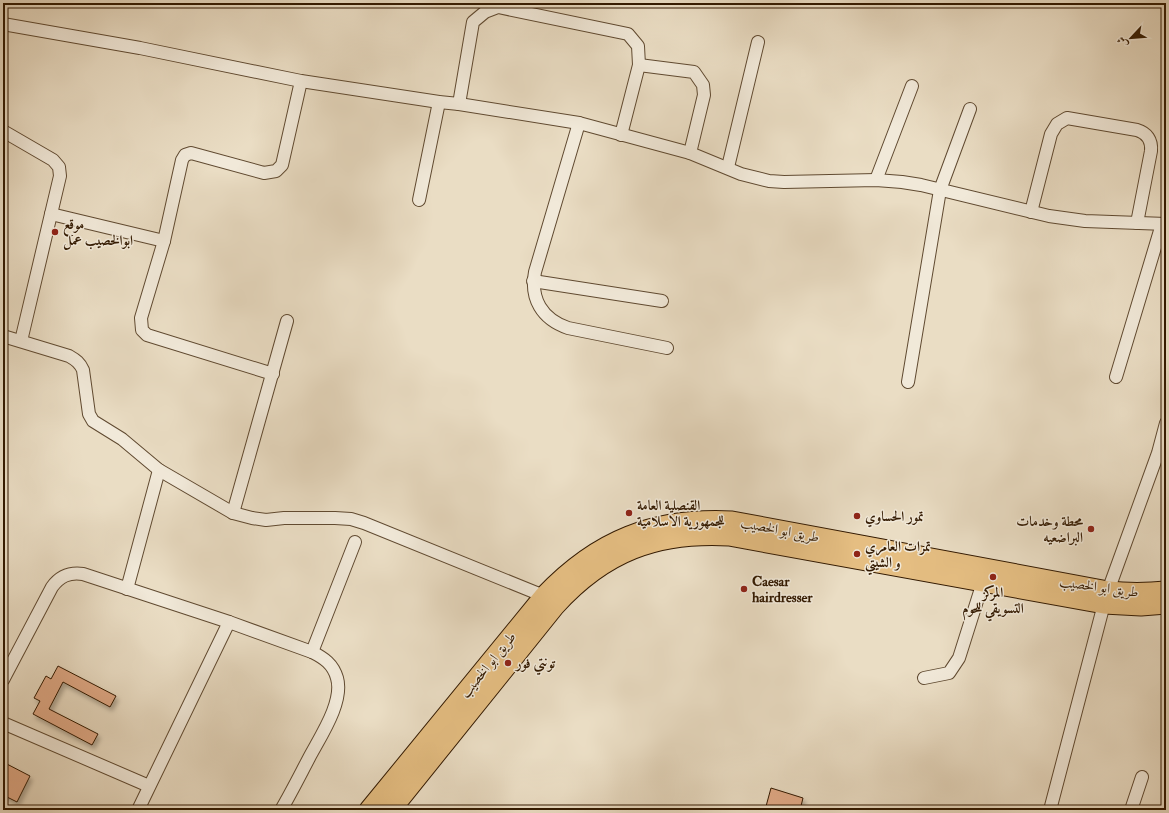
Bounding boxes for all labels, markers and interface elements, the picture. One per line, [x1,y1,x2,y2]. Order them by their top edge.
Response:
north arrow [1111,18,1151,58]
text: ش [1114,34,1131,50]
place label: موقع ابوالخصيب عمل [63,216,133,250]
marker: موقع ابوالخصيب عمل [50,227,60,237]
place label: القنصلية العامة للجمهورية الاسلامية [637,497,725,530]
marker: القنصلية العامة للجمهورية الاسلامية [624,508,634,518]
place label: تمور الحساوي [865,508,924,528]
marker: تمور الحساوي [852,511,862,521]
place label: محطة وخدمات البراضعيه [1016,513,1084,546]
street label: طريق ابو الخصيب [739,514,821,547]
marker: محطة وخدمات البراضعيه [1086,524,1096,534]
place label: تمرات العامري و الشيتي [865,538,931,576]
marker: تمرات العامري و الشيتي [852,549,862,559]
marker: المركز التسويقي للحوم [988,572,998,582]
place label: Caesar hairdresser [752,573,813,606]
street label: طريق ابو الخصيب [1058,573,1140,602]
marker: Caesar hairdresser [739,584,749,594]
place label: المركز التسويقي للحوم [962,584,1024,622]
street label: طريق ابو الخصيب [456,629,521,702]
place label: تونتي فور [514,655,556,676]
marker: تونتي فور [503,658,513,668]

